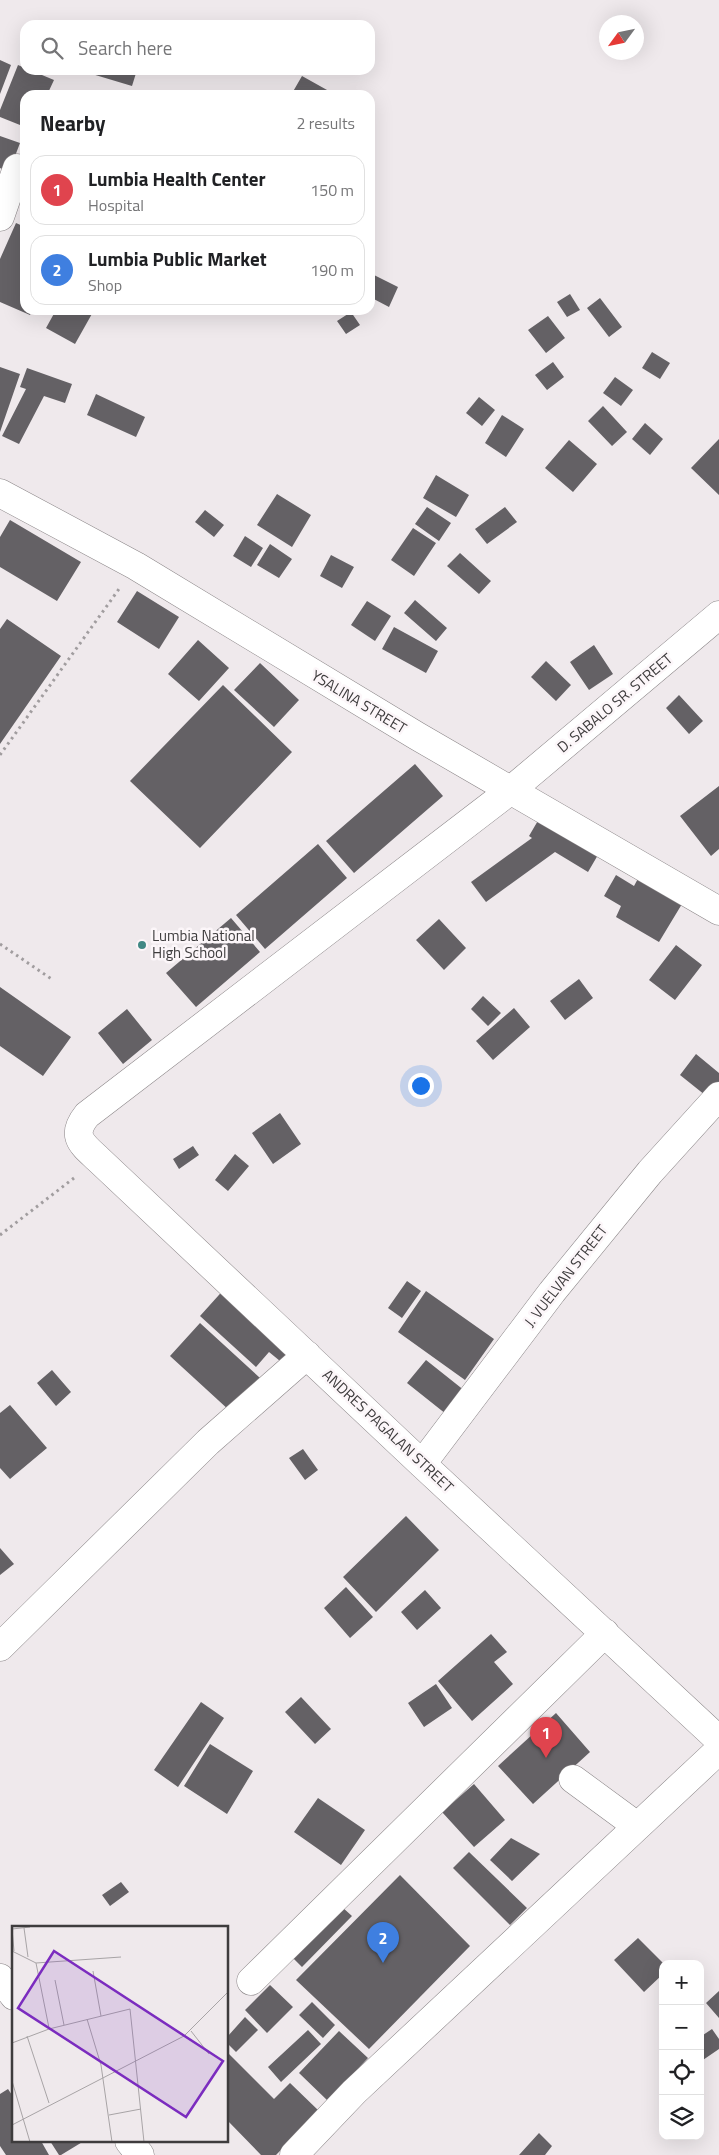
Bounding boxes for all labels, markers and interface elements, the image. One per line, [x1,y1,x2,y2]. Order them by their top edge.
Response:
north arrow [599,15,644,60]
search box [20,20,375,75]
text: Search here [78,33,172,62]
icon: search [38,34,66,62]
text: Nearby [40,107,105,139]
text: 2 results [296,111,355,135]
text: Lumbia Health Center [88,164,265,193]
text: 1 [53,178,61,202]
text: 150 m [310,178,354,202]
text: Hospital [88,193,144,217]
text: Lumbia Public Market [88,244,267,273]
text: 2 [53,258,61,282]
text: 190 m [310,258,354,282]
text: Shop [88,273,122,297]
street label: D. SABALO SR. STREET [552,647,678,758]
street label: YSALINA STREET [307,664,411,739]
place label: Lumbia National High School [152,924,255,964]
marker: Lumbia National High School [136,939,148,951]
your location [408,1073,434,1099]
street label: J. VUELVAN STREET [518,1220,613,1332]
street label: ANDRES PAGALAN STREET [317,1363,459,1498]
pin: 1 [530,1717,562,1758]
pin: 2 [367,1922,399,1963]
inset map [12,1926,229,2142]
map controls [659,1960,704,2140]
button: + [659,1960,704,2005]
button: − [659,2005,704,2050]
button: locate [659,2050,704,2095]
button: layers [659,2095,704,2140]

